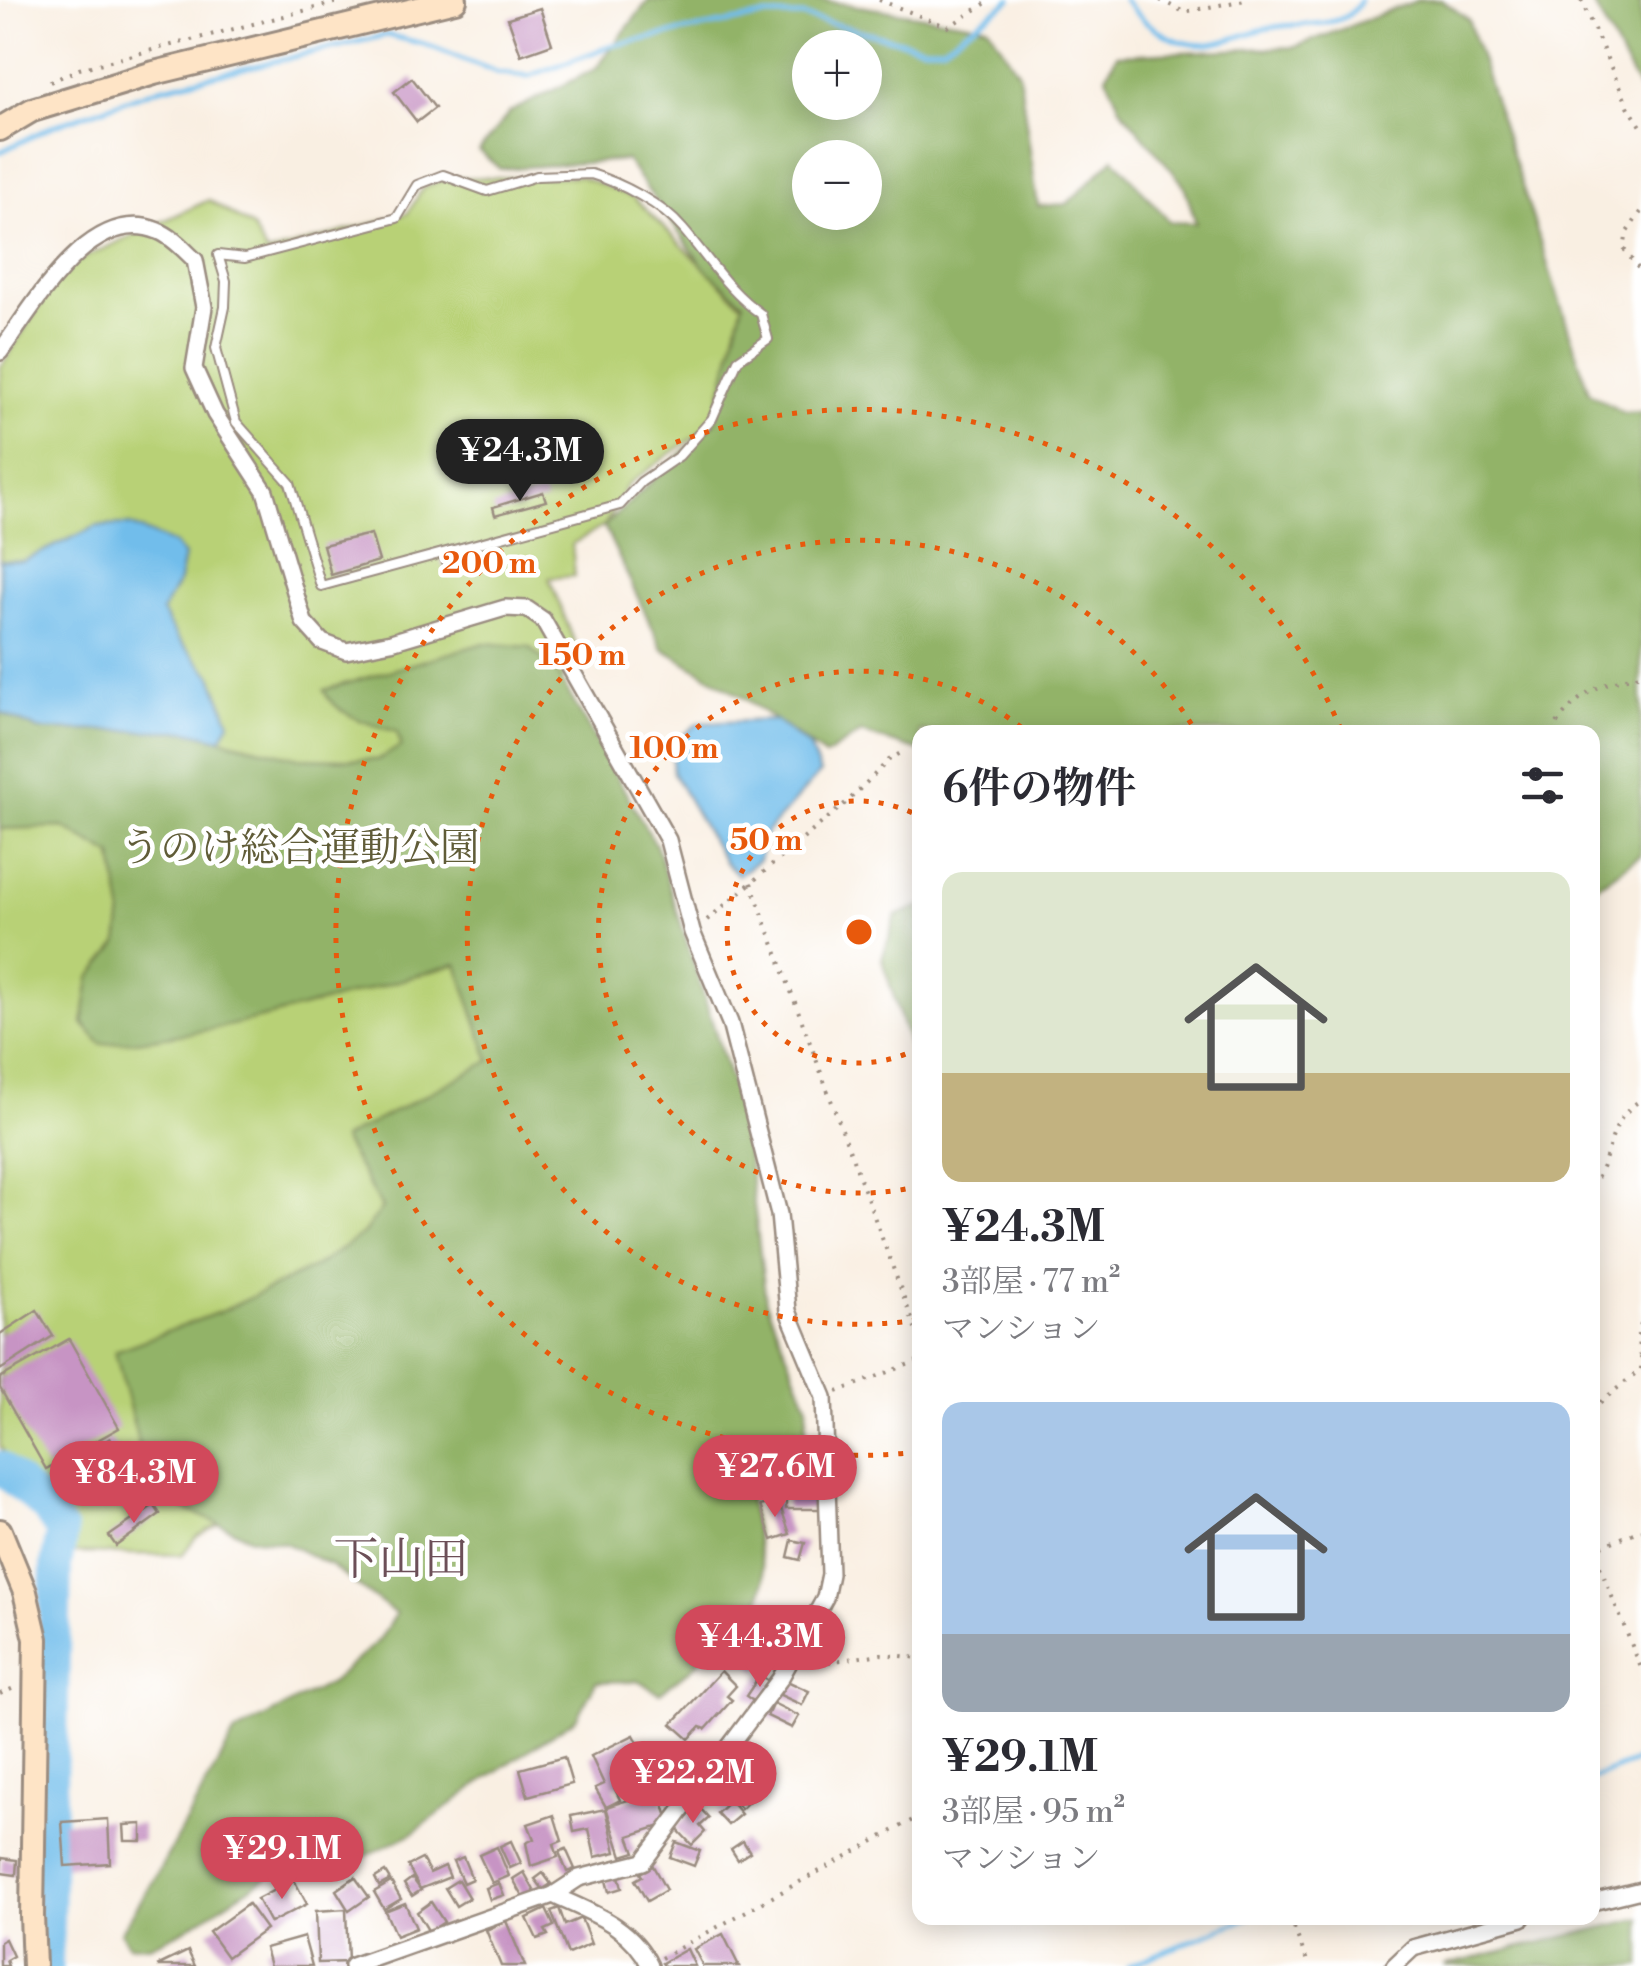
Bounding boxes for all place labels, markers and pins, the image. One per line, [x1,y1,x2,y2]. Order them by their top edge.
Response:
pin: ¥24.3M [439,419,601,504]
centre of rings [841,914,877,950]
pin: ¥27.6M [694,1435,856,1520]
pin: ¥84.3M [53,1441,215,1526]
pin: ¥44.3M [679,1605,841,1690]
pin: ¥22.2M [612,1741,774,1826]
pin: ¥29.1M [201,1817,363,1902]

